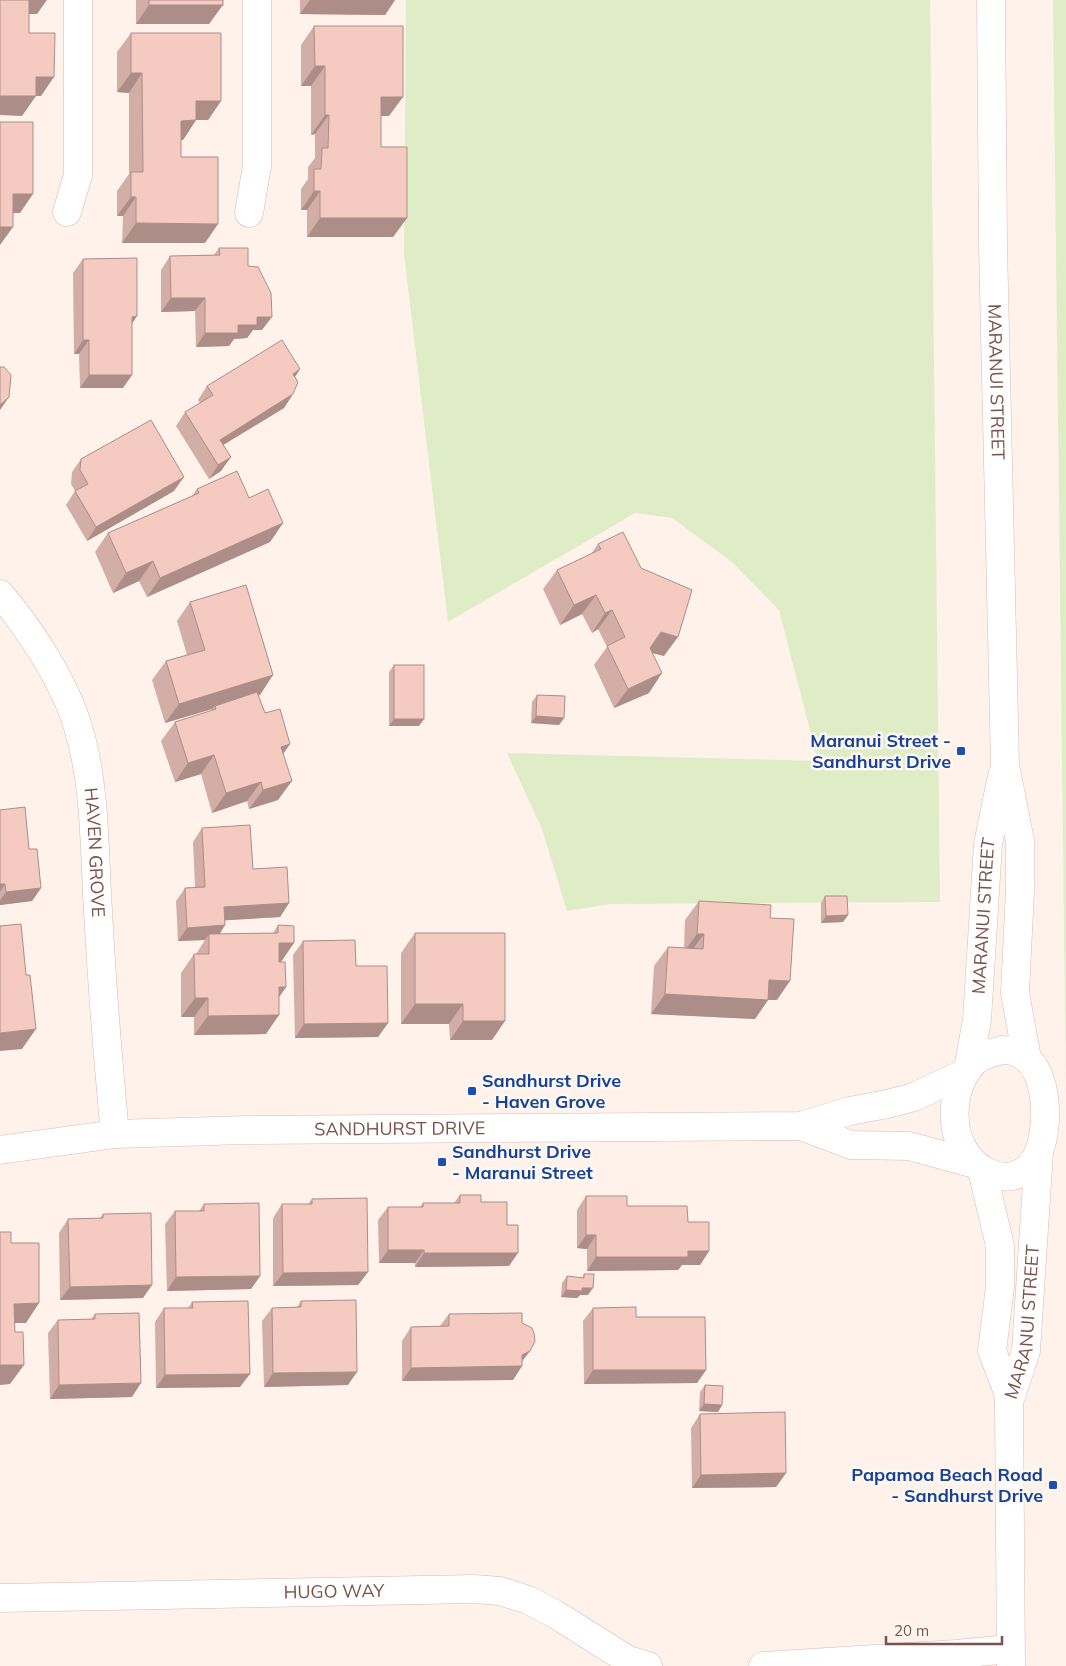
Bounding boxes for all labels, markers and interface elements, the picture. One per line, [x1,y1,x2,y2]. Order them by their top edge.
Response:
street label: MARANUI STREET [983,304,1010,460]
place label: Maranui Street - Sandhurst Drive [810,729,951,773]
marker: Maranui Street - Sandhurst Drive [955,745,967,757]
street label: HAVEN GROVE [79,786,110,918]
street label: MARANUI STREET [967,836,1000,995]
place label: Sandhurst Drive - Haven Grove [482,1069,621,1113]
marker: Sandhurst Drive - Haven Grove [466,1085,478,1097]
street label: SANDHURST DRIVE [314,1116,485,1141]
place label: Sandhurst Drive - Maranui Street [452,1140,593,1184]
marker: Sandhurst Drive - Maranui Street [436,1156,448,1168]
street label: MARANUI STREET [999,1244,1044,1402]
place label: Papamoa Beach Road - Sandhurst Drive [851,1463,1043,1507]
marker: Papamoa Beach Road - Sandhurst Drive [1047,1479,1059,1491]
street label: HUGO WAY [283,1579,386,1604]
scale bar [886,1614,1002,1646]
text: 20 m [894,1621,929,1640]

